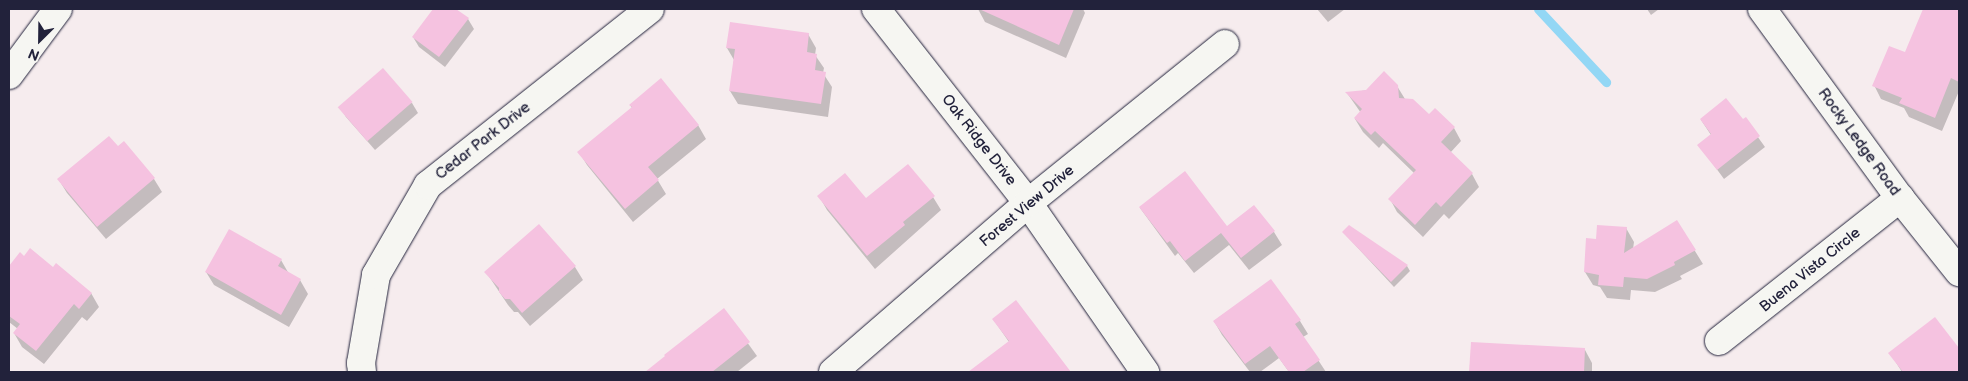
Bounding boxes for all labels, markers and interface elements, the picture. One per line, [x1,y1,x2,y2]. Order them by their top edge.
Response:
north arrow [15,15,65,65]
text: N [26,44,42,64]
street label: Rocky Ledge Road [1814,84,1904,200]
street label: Oak Ridge Drive [938,91,1020,189]
street label: Cedar Park Drive [432,98,534,184]
street label: Forest View Drive [976,161,1078,251]
street label: Buena Vista Circle [1756,224,1864,316]

